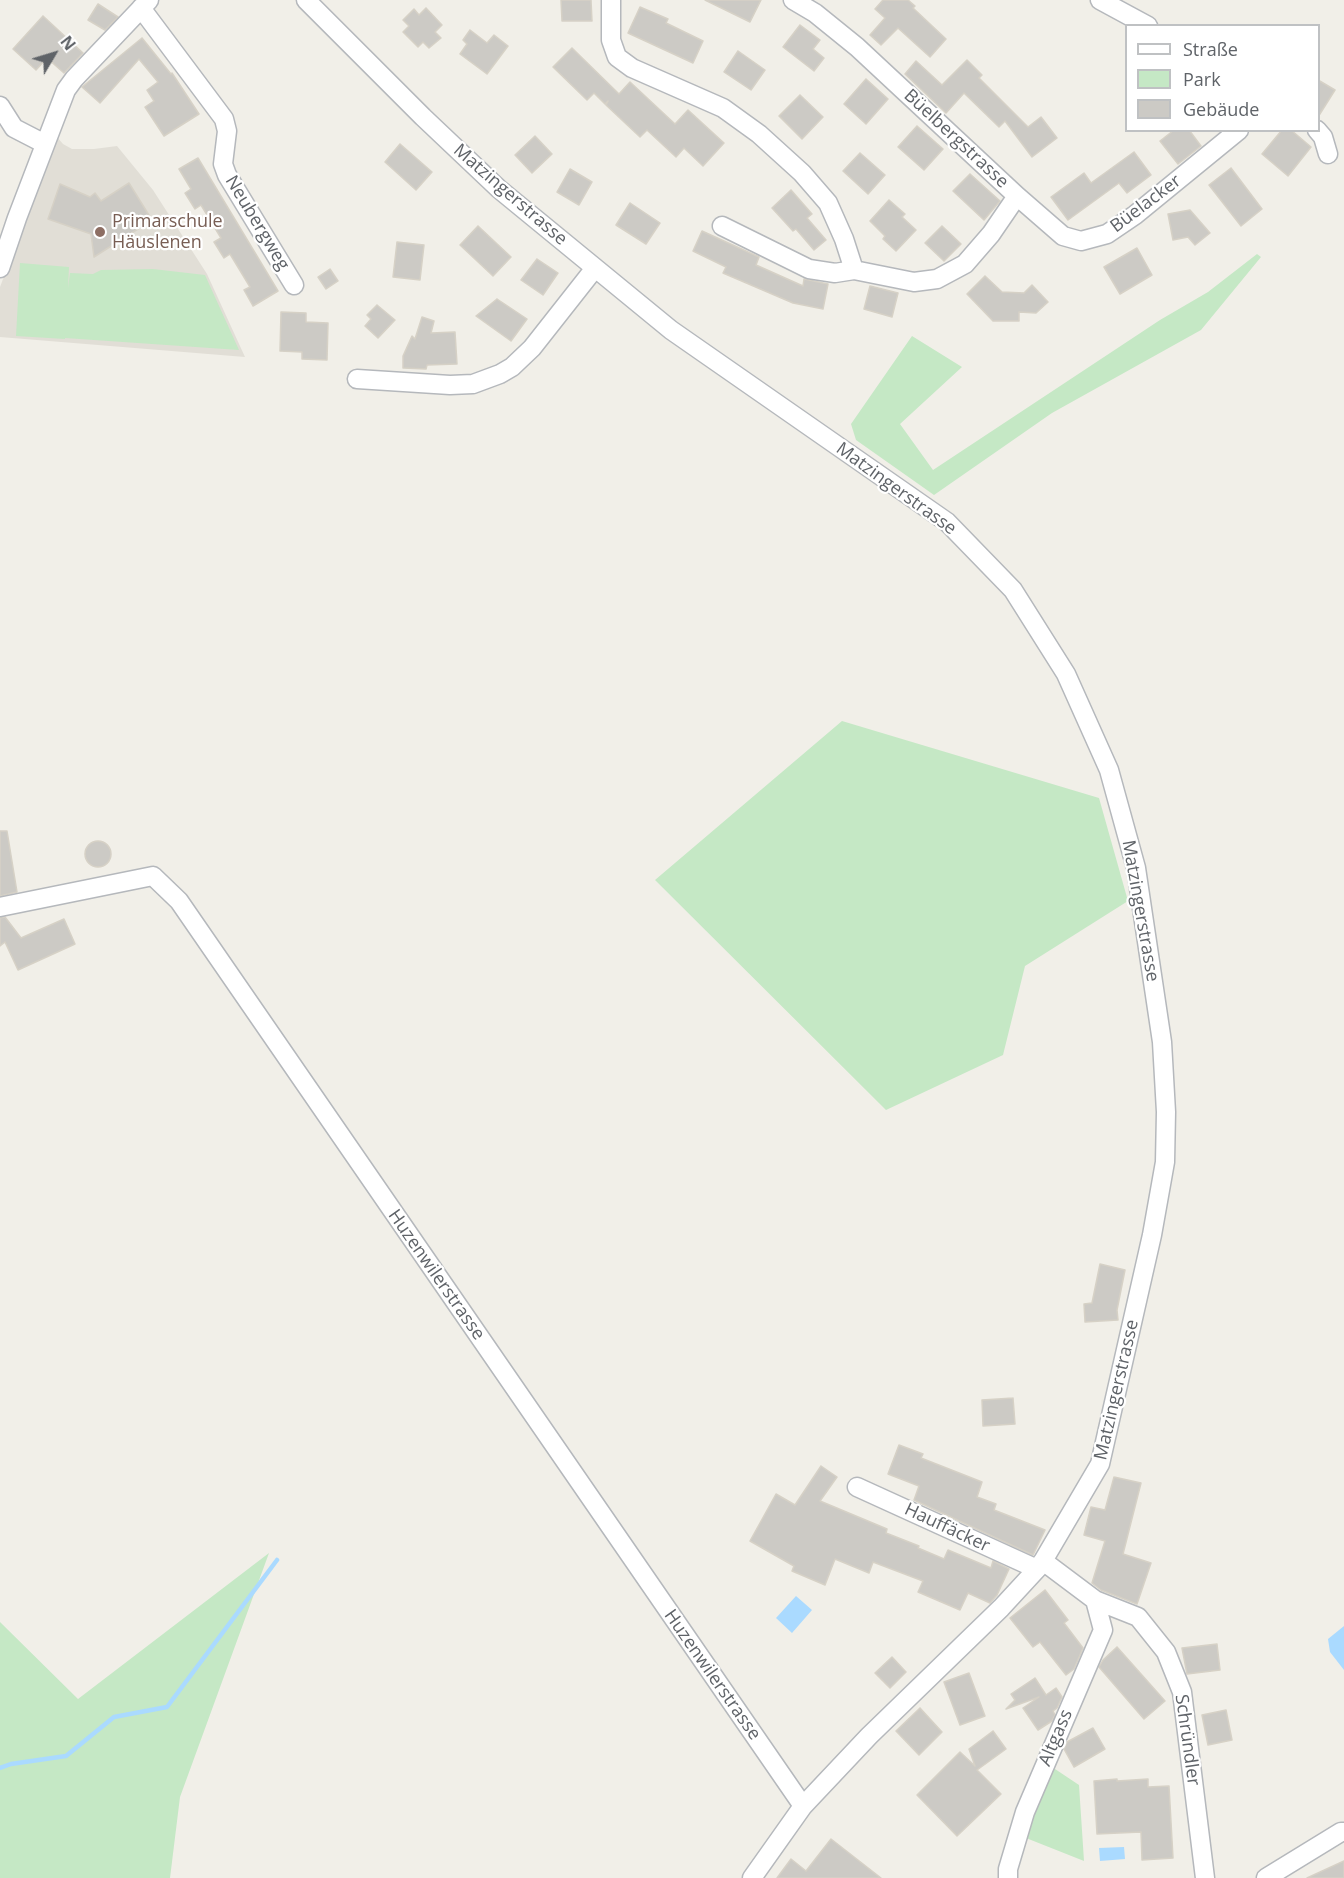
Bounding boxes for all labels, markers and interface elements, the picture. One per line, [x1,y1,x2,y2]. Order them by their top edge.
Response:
north arrow [24,24,84,84]
legend [1125,24,1320,132]
text: N [56,31,81,55]
text: Straße [1183,37,1238,61]
text: Park [1183,67,1221,91]
street label: Büelbergstrasse [899,85,1013,193]
text: Gebäude [1183,97,1259,121]
street label: Matzingerstrasse [449,140,571,250]
street label: Büelacker [1106,170,1186,238]
street label: Neubergweg [220,172,294,274]
place label: Primarschule Häuslenen [112,211,223,254]
marker: Primarschule Häuslenen [93,225,107,239]
street label: Matzingerstrasse [832,438,960,540]
street label: Matzingerstrasse [1117,838,1163,984]
street label: Huzenwilerstrasse [383,1206,489,1344]
street label: Matzingerstrasse [1090,1318,1144,1462]
street label: Hauffäcker [901,1499,993,1557]
street label: Huzenwilerstrasse [659,1606,765,1744]
street label: Schründler [1170,1693,1204,1787]
street label: Altgass [1034,1706,1078,1770]

